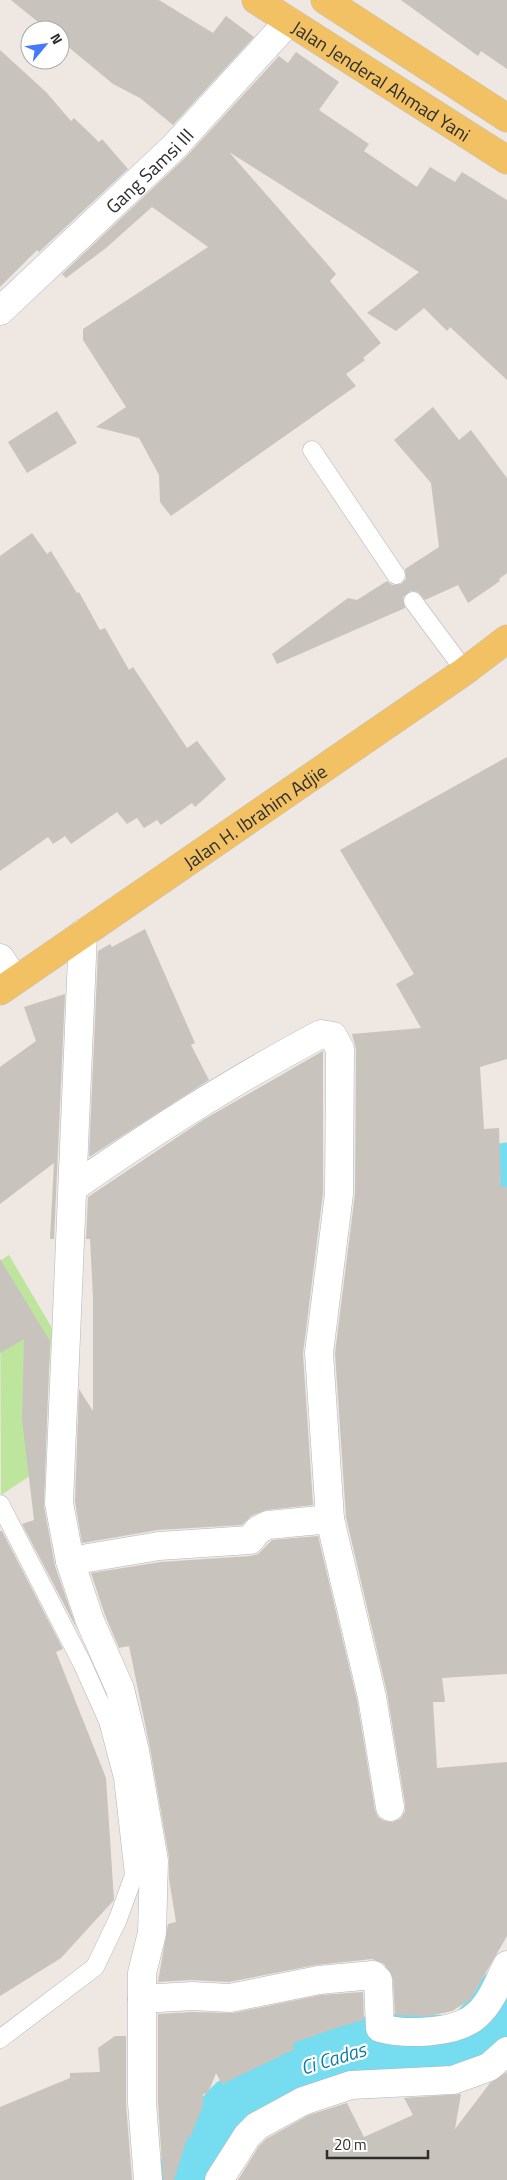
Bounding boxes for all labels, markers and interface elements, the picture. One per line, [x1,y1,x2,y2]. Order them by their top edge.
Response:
street label: Jalan Jenderal Ahmad Yani [287,12,477,148]
north arrow [20,20,70,70]
text: N [45,29,68,48]
street label: Gang Samsi III [98,121,200,219]
street label: Jalan H. Ibrahim Adjie [177,756,332,876]
water label: Ci Cadas [296,2033,371,2083]
scale bar [327,2128,428,2160]
text: 20 m [334,2133,367,2156]

